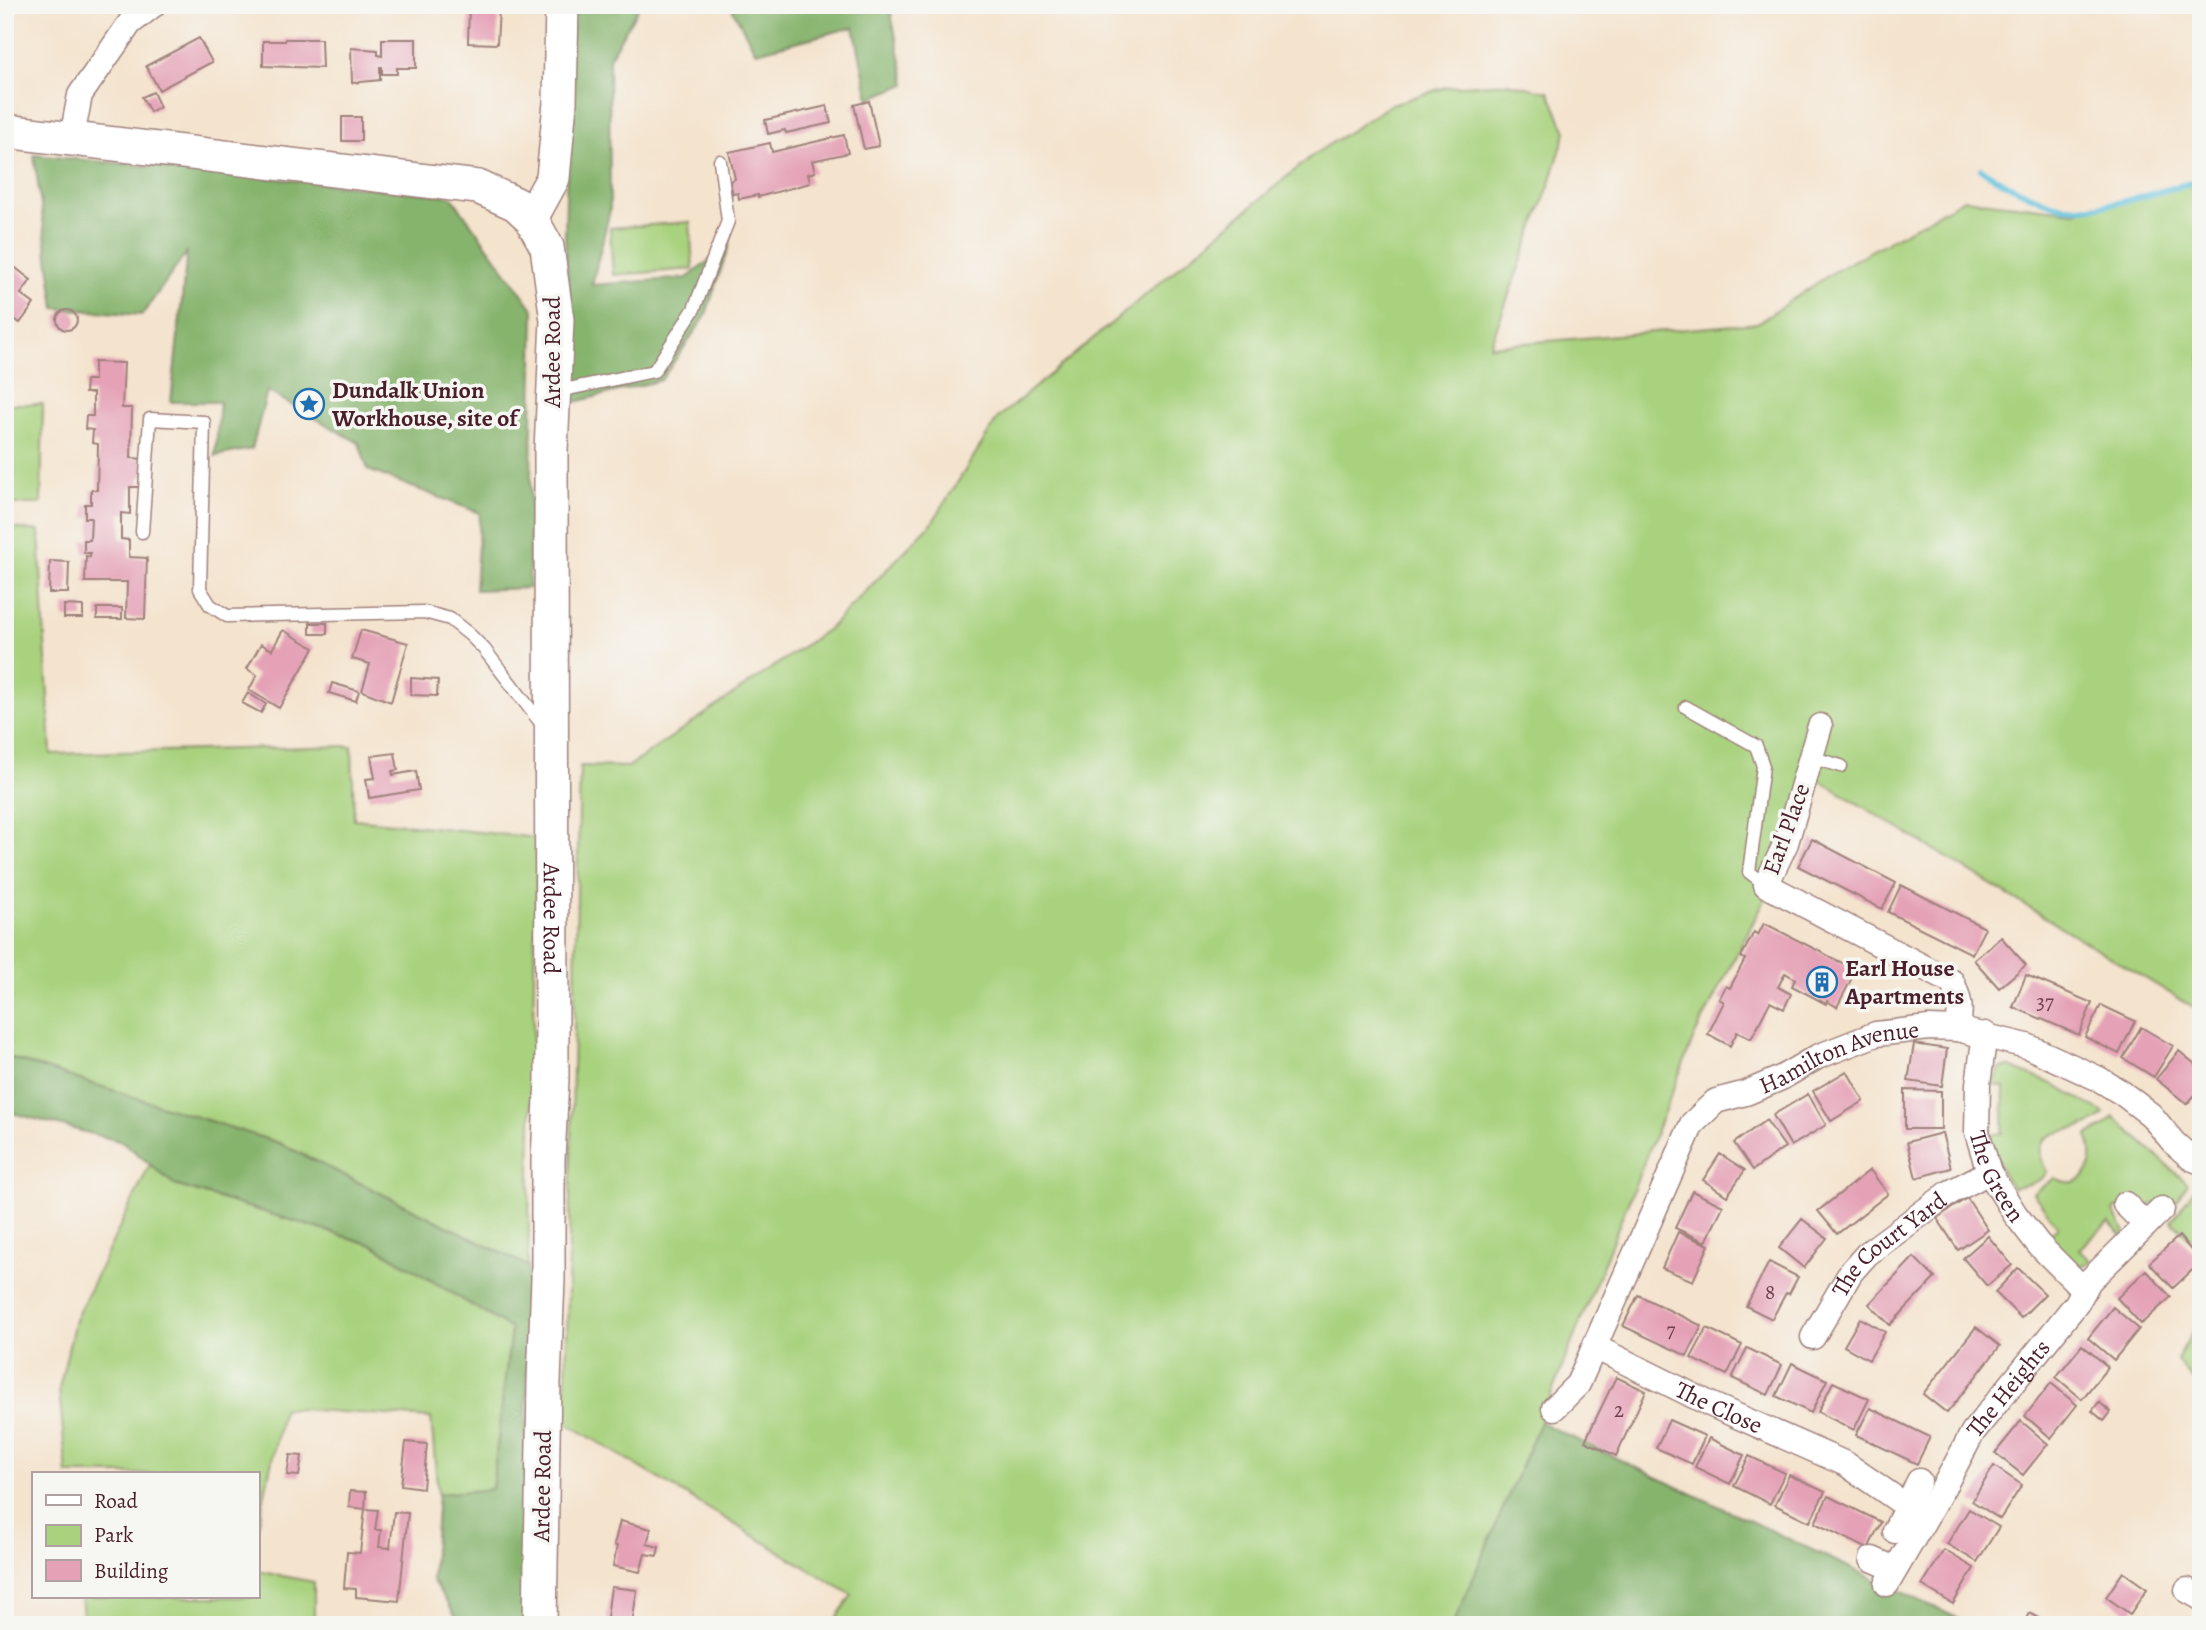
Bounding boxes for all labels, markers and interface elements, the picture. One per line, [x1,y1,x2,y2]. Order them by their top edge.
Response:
street label: Ardee Road [536,296,568,409]
place label: Dundalk Union Workhouse, site of [331,374,521,434]
place icon: Dundalk Union Workhouse, site of [292,387,326,421]
street label: Earl Place [1755,779,1817,879]
street label: Ardee Road [536,862,568,975]
place label: Earl House Apartments [1844,952,1964,1012]
building icon: Earl House Apartments [1805,965,1839,999]
house number: 37 [2036,988,2054,1016]
street label: Hamilton Avenue [1754,1013,1921,1102]
street label: The Green [1961,1127,2032,1229]
street label: The Court Yard [1824,1184,1953,1302]
house number: 8 [1765,1278,1775,1306]
house number: 7 [1667,1316,1676,1344]
street label: The Heights [1959,1333,2057,1444]
street label: The Close [1670,1373,1768,1441]
house number: 2 [1614,1396,1624,1424]
street label: Ardee Road [525,1430,559,1543]
legend [32,1472,259,1598]
text: Road [94,1487,138,1515]
text: Park [94,1521,134,1549]
text: Building [94,1557,169,1585]

